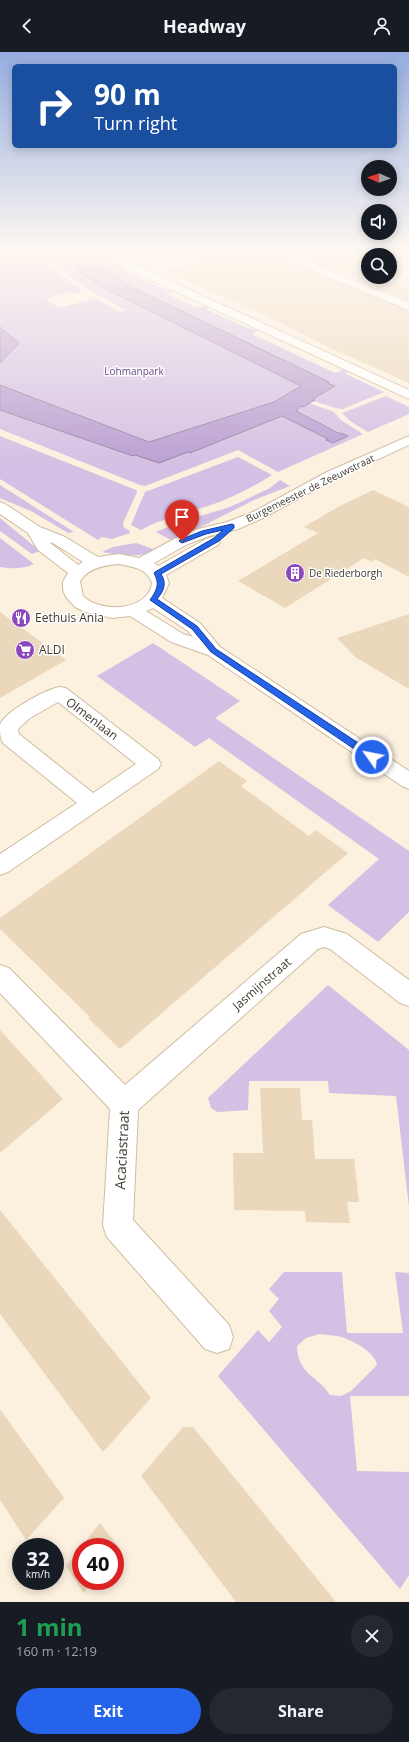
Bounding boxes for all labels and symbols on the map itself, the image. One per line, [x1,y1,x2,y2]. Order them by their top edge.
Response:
north arrow [361,160,397,196]
park label: Lohmanpark [104,364,164,378]
street label: Burgemeester de Zeeuwstraat [244,451,377,525]
pin [165,500,199,541]
building icon: De Riederborgh [284,562,306,584]
place label: De Riederborgh [309,566,382,580]
restaurant icon: Eethuis Ania [10,607,32,629]
place label: Eethuis Ania [35,609,104,626]
supermarket icon: ALDI [14,639,36,661]
place label: ALDI [39,641,65,658]
street label: Olmenlaan [63,693,122,744]
position arrow [351,736,393,778]
street label: Jasmijnstraat [228,953,295,1015]
street label: Acaciastraat [110,1110,133,1190]
speed limit sign: 40 [72,1538,124,1590]

